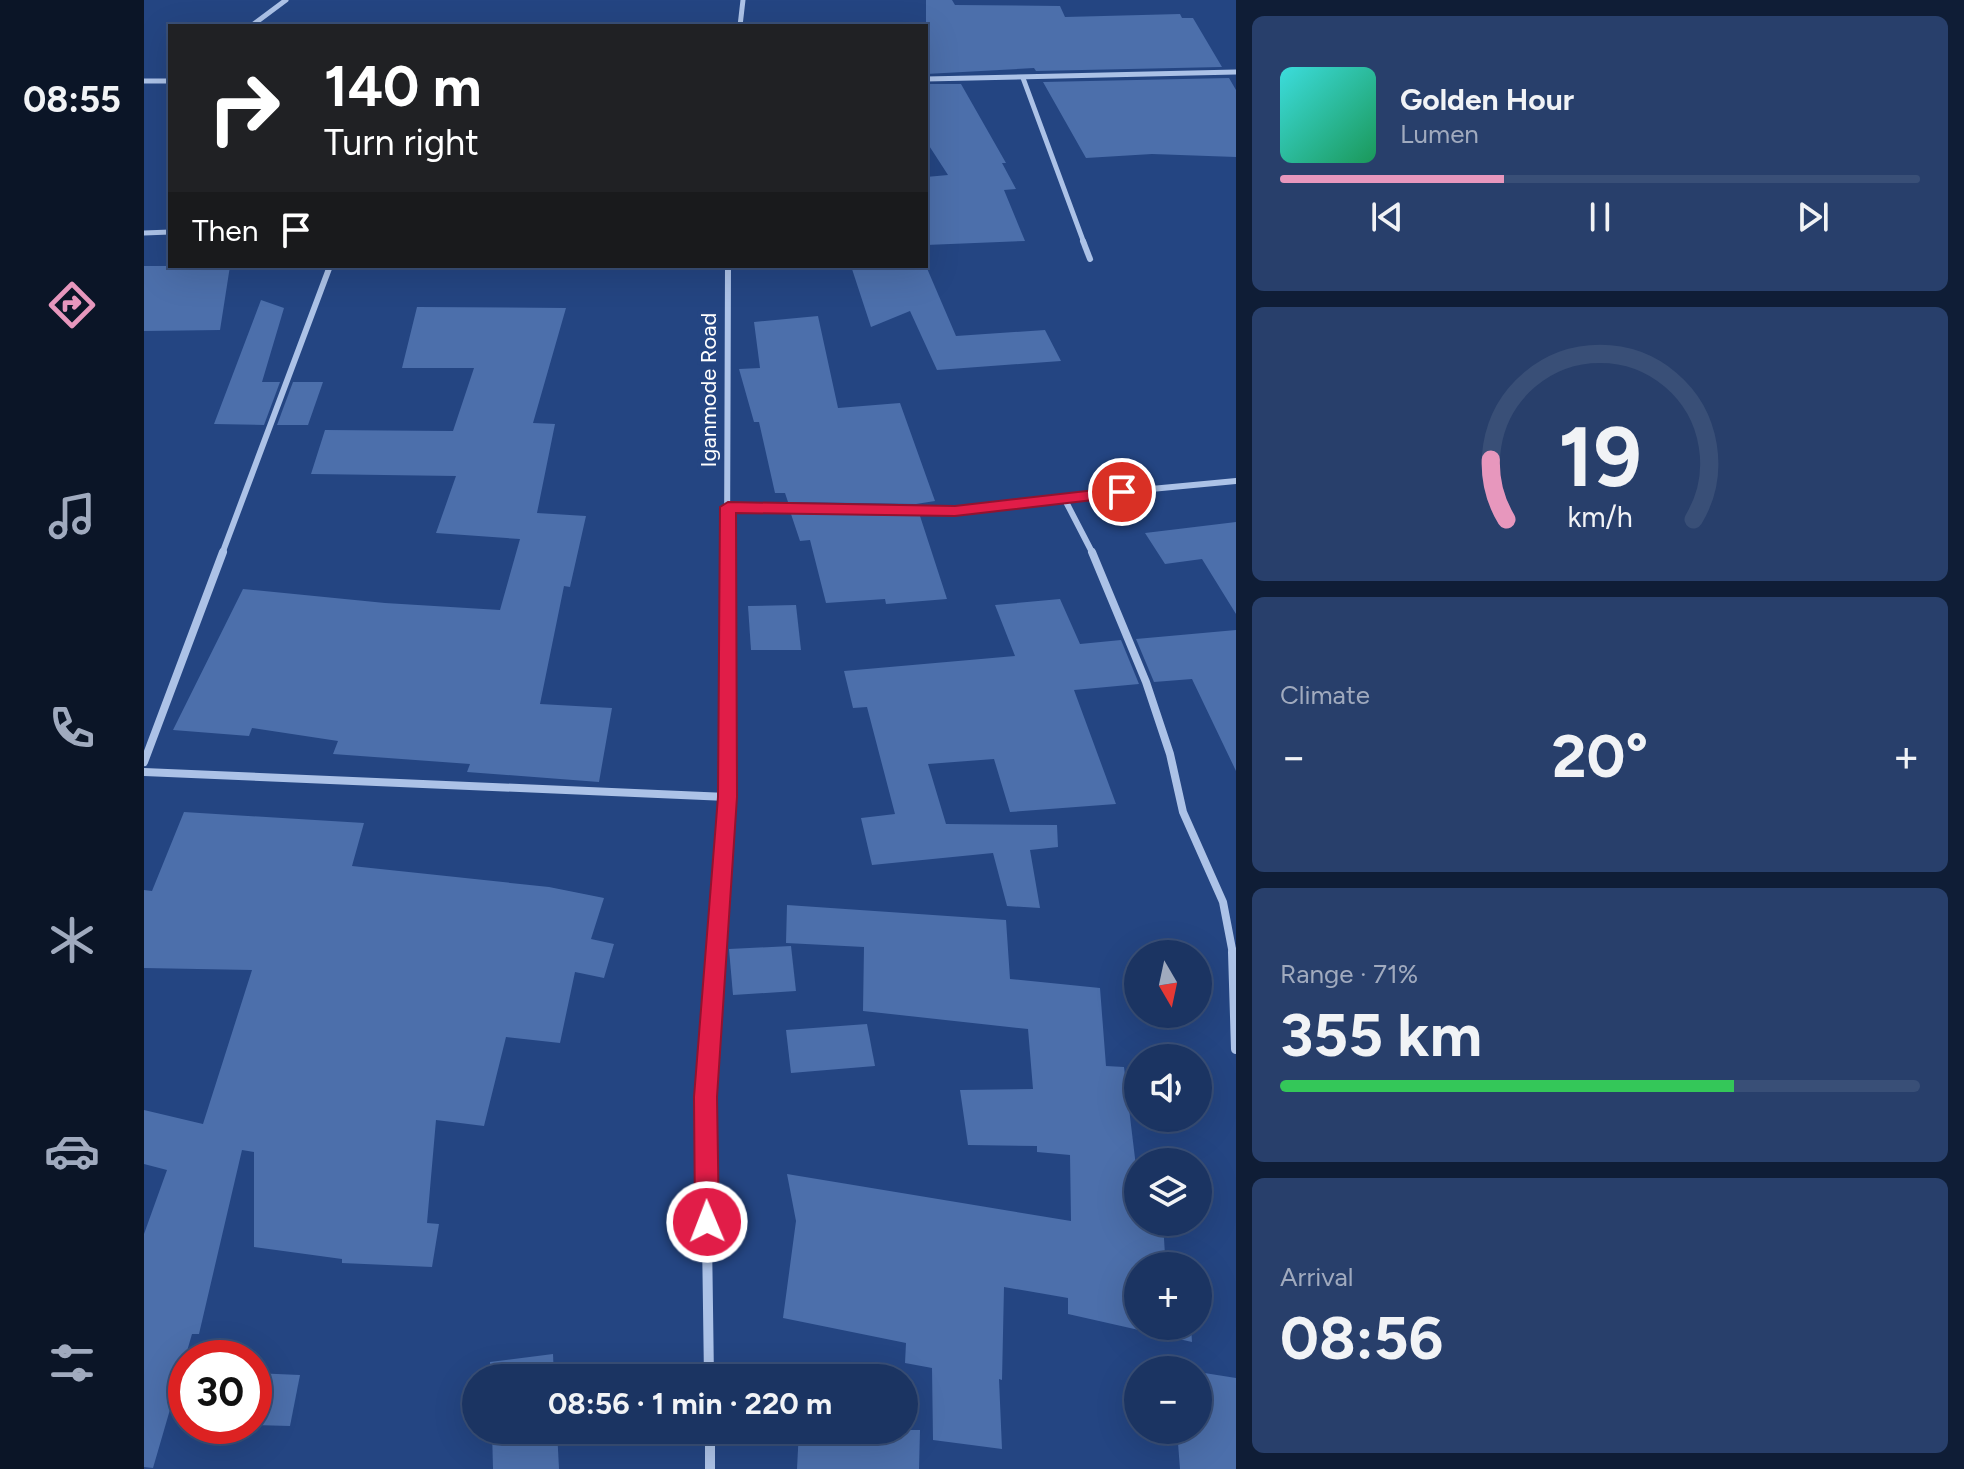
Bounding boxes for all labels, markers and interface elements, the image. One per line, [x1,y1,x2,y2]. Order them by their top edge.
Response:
text: 140 m [324,53,482,120]
icon: right [192,56,296,160]
text: 08:55 [23,78,121,121]
text: Golden Hour [1400,81,1574,118]
text: Lumen [1400,118,1479,150]
text: Turn right [324,121,479,164]
icon: previous [1365,195,1409,239]
icon: pause [1578,195,1622,239]
icon: next [1791,195,1835,239]
icon: arrive [274,208,318,252]
text: Then [192,212,258,249]
icon: directions [44,277,100,333]
street label: Iganmode Road [695,313,722,467]
text: 19 [1558,406,1642,506]
pin [1088,458,1156,526]
icon: arrive [1100,470,1144,514]
icon: music [44,488,100,544]
text: km/h [1567,500,1633,534]
text: Climate [1280,679,1370,711]
icon: phone [44,700,100,756]
text: 20° [1552,720,1648,792]
text: − [1280,730,1307,783]
text: + [1893,730,1920,783]
icon: climate [44,912,100,968]
north arrow [1124,940,1212,1028]
map controls [1124,940,1212,1444]
text: Range · 71% [1280,958,1418,990]
text: 355 km [1280,999,1482,1071]
button: sound [1124,1044,1212,1132]
icon: car [44,1123,100,1179]
button: layers [1124,1148,1212,1236]
position arrow [665,1180,749,1264]
button: + [1124,1252,1212,1340]
text: Arrival [1280,1261,1353,1293]
text: 08:56 [1280,1302,1443,1374]
icon: filters [44,1335,100,1391]
speed limit sign: 30 [168,1340,272,1444]
button: − [1124,1356,1212,1444]
text: 08:56 · 1 min · 220 m [548,1385,832,1422]

